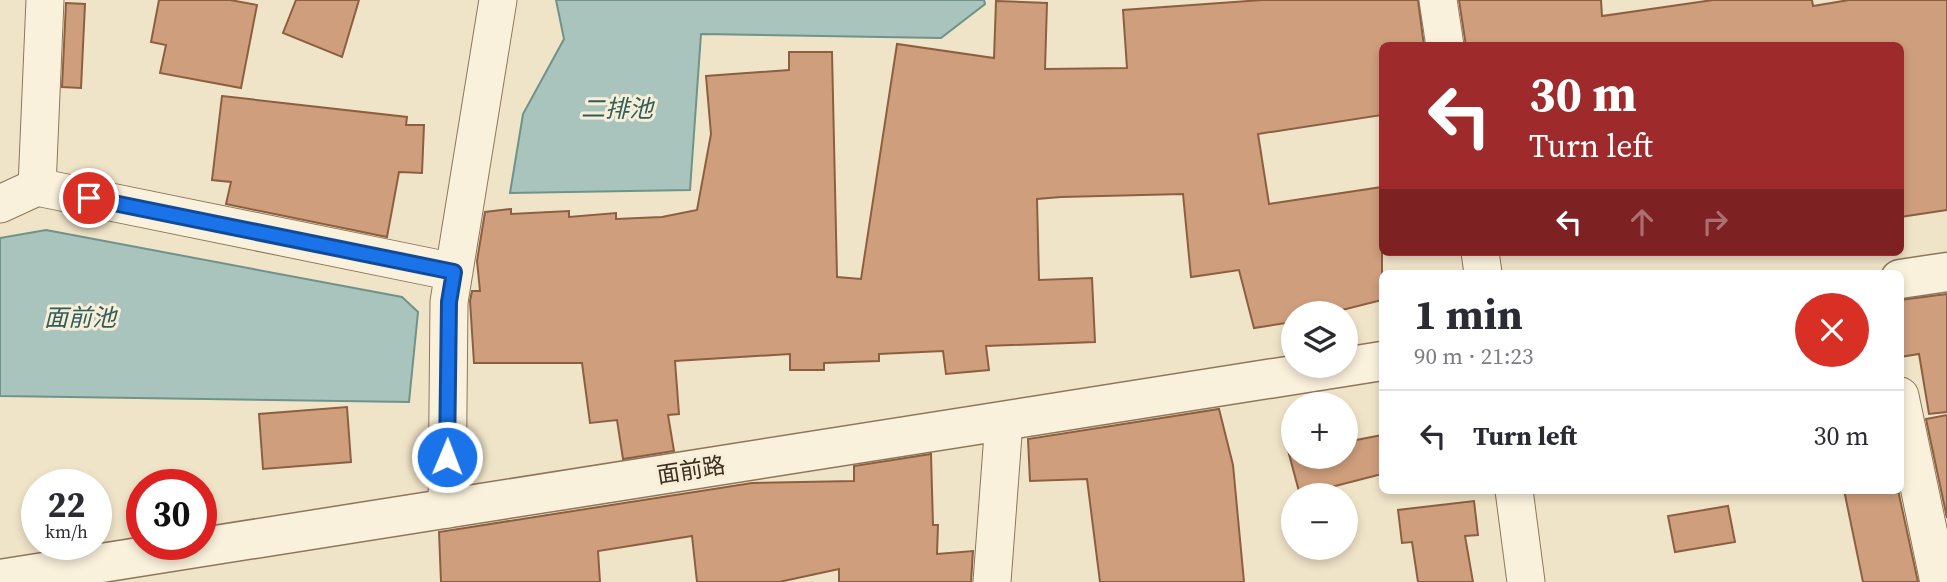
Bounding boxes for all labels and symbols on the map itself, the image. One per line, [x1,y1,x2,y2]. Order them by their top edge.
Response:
water label: 二排池 [581,92,655,125]
pin [59,168,119,228]
water label: 面前池 [44,301,118,334]
position arrow [410,420,484,494]
street label: 面前路 [654,449,728,491]
speed limit sign: 30 [126,469,217,560]

